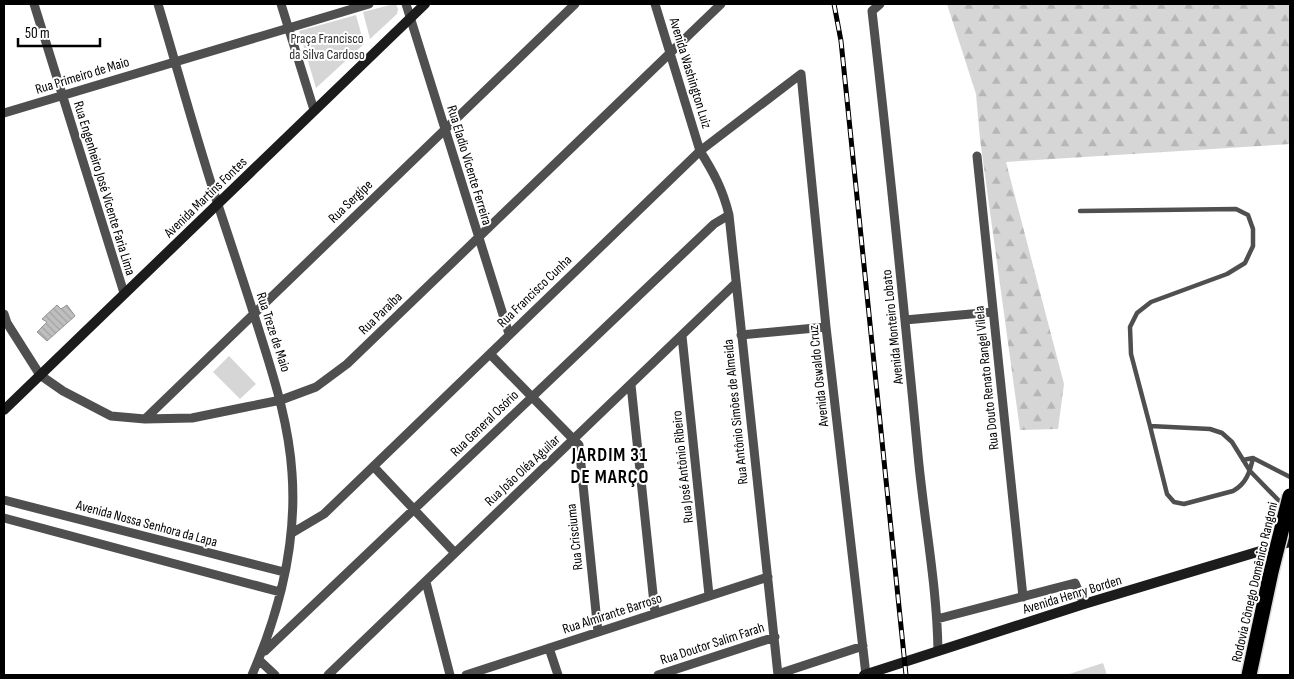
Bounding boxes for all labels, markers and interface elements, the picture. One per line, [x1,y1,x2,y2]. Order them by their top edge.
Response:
scale bar [18,15,100,47]
street label: Avenida Washington Luiz [665,15,715,131]
text: 50 m [25,24,50,43]
park label: Praça Francisco da Silva Cardoso [289,30,365,63]
street label: Rua Primeiro de Maio [33,53,131,98]
street label: Rua Engenheiro José Vicente Faria Lima [70,99,139,277]
street label: Rua Eladio Vicente Ferreira [443,103,496,227]
street label: Avenida Martins Fontes [160,154,250,242]
street label: Rua Sergípe [325,176,376,227]
street label: Rua Francisco Cunha [493,251,575,331]
street label: Avenida Monteiro Lobato [878,269,907,386]
street label: Rua Paraíba [355,288,406,338]
street label: Rua Treze de Maio [253,290,294,374]
street label: Rua Douto Renato Rangel Vilela [970,305,1003,451]
street label: Avenida Oswaldo Cruz [805,324,832,429]
street label: Rua Antônio Simões de Almeida [719,338,752,485]
street label: Rua General Osório [447,386,522,460]
street label: Rua José Antônio Ribeiro [668,410,697,524]
street label: Rua João Oléa Aguilar [481,431,564,510]
district label: JARDIM 31 DE MARÇO [571,444,649,489]
street label: Avenida Nossa Senhora da Lapa [74,496,219,550]
street label: Rodovia Cônego Domênico Rangoni [1228,500,1281,664]
street label: Rua Crisciuma [563,503,586,571]
street label: Avenida Henry Borden [1020,571,1124,618]
street label: Rua Almirante Barroso [560,589,664,638]
street label: Rua Doutor Salim Farah [658,619,766,668]

